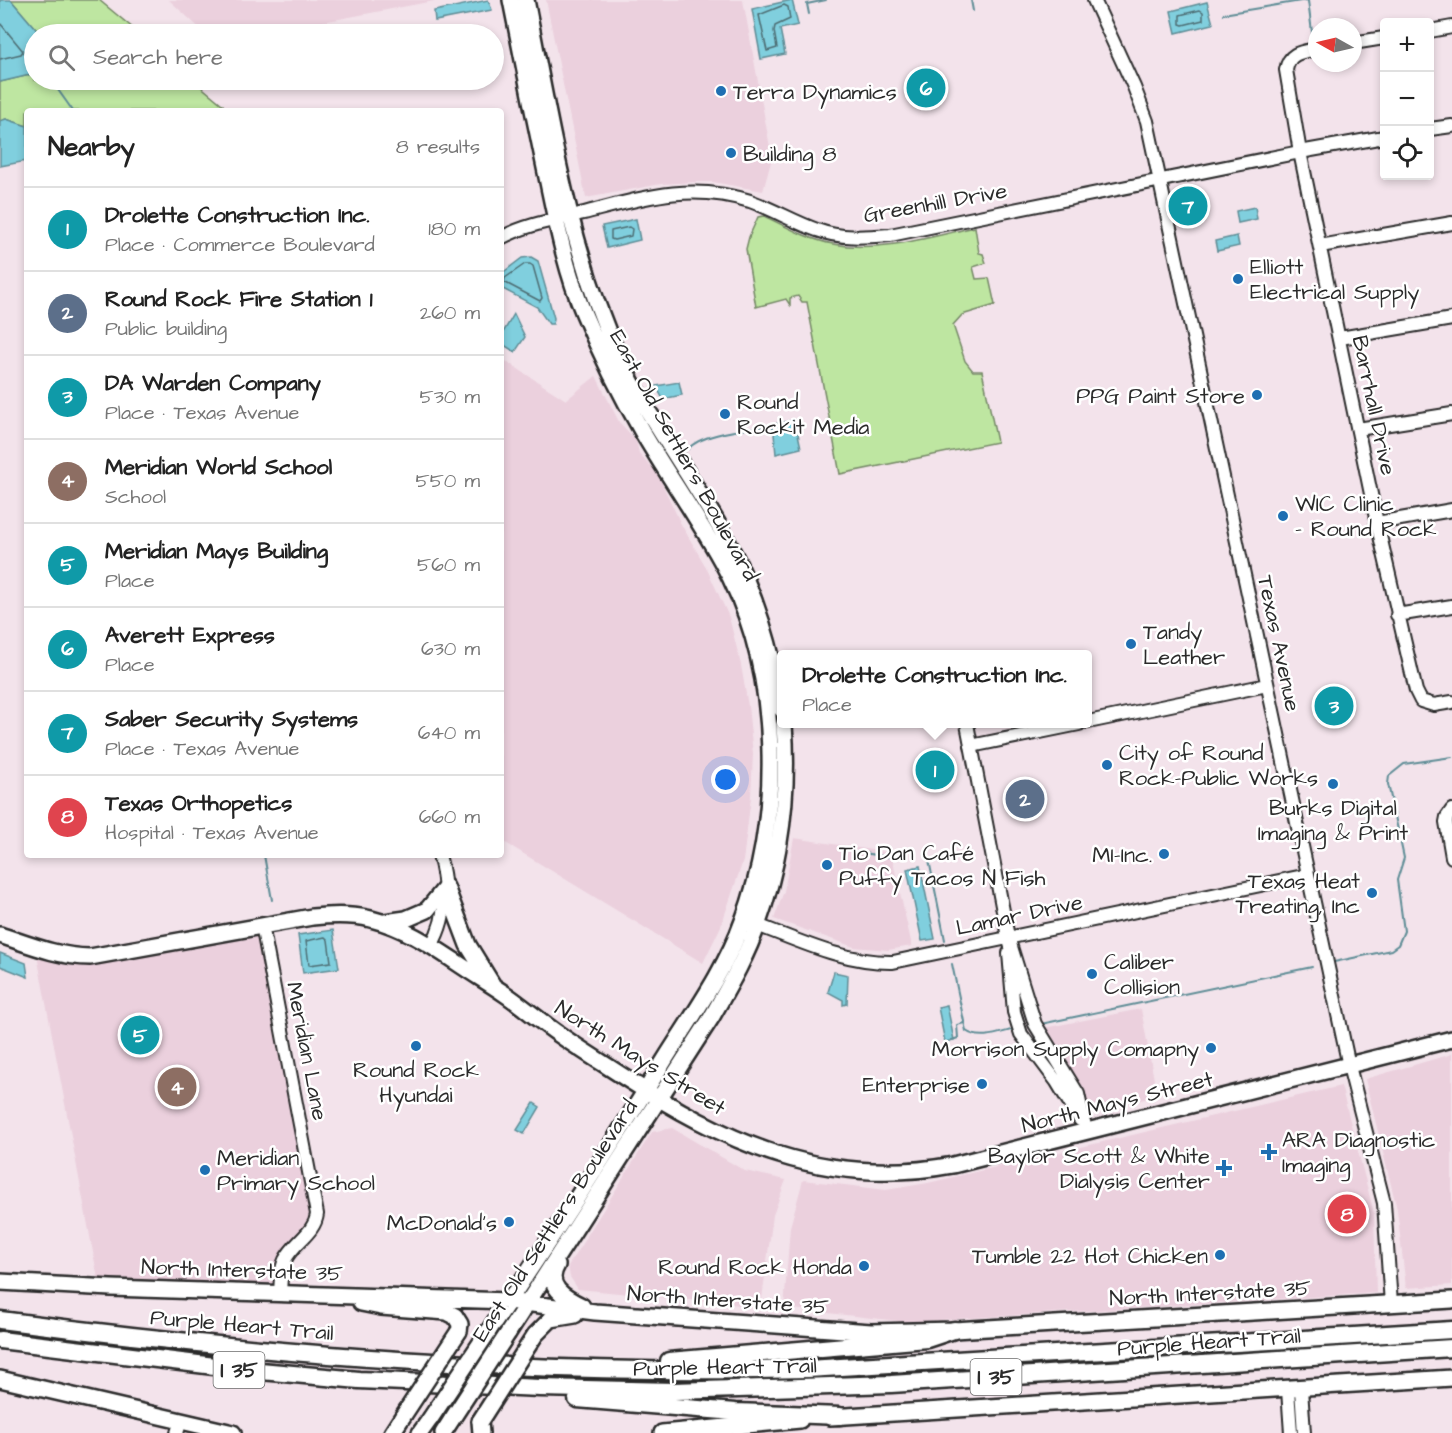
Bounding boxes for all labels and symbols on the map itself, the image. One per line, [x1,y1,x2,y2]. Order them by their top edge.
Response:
north arrow [1308,18,1362,72]
pin: 6 [906,66,946,110]
place label: Terra Dynamics [733,77,897,109]
marker: Terra Dynamics [714,84,728,98]
place label: Building 8 [743,139,837,171]
marker: Building 8 [724,146,738,160]
street label: Greenhill Drive [861,176,1010,231]
pin: 7 [1168,184,1208,228]
place label: Elliott Electrical Supply [1250,252,1419,309]
marker: Elliott Electrical Supply [1231,272,1245,286]
street label: East Old Settlers Boulevard [602,324,766,587]
street label: Barrhall Drive [1344,333,1403,478]
place label: PPG Paint Store [1076,381,1245,412]
place label: Round Rockit Media [737,387,869,443]
marker: PPG Paint Store [1250,388,1264,402]
marker: Round Rockit Media [718,407,732,421]
place label: WIC Clinic - Round Rock [1295,489,1437,545]
marker: WIC Clinic - Round Rock [1276,509,1290,523]
street label: Texas Avenue [1249,572,1308,714]
place label: Tandy Leather [1143,617,1225,673]
marker: Tandy Leather [1124,637,1138,651]
pin: 3 [1314,684,1354,728]
place label: City of Round Rock-Public Works [1119,738,1318,794]
pin: 1 [916,748,954,792]
marker: City of Round Rock-Public Works [1100,758,1114,772]
your location [711,765,740,794]
pin: 2 [1006,776,1044,822]
marker: Burks Digital Imaging & Print [1326,777,1340,791]
place label: Burks Digital Imaging & Print [1258,793,1408,850]
place label: Tio Dan Café Puffy Tacos N Fish [839,838,1045,895]
place label: MI-Inc. [1092,840,1152,871]
marker: MI-Inc. [1157,847,1171,861]
marker: Tio Dan Café Puffy Tacos N Fish [820,858,834,872]
place label: Texas Heat Treating, Inc [1236,866,1360,923]
marker: Texas Heat Treating, Inc [1365,886,1379,900]
street label: Lamar Drive [953,887,1086,944]
place label: Caliber Collision [1104,947,1180,1003]
marker: Caliber Collision [1085,967,1099,981]
street label: Meridian Lane [278,979,335,1123]
street label: North Mays Street [548,993,732,1124]
pin: 5 [120,1012,160,1058]
place label: Morrison Supply Comapny [932,1034,1199,1066]
marker: Round Rock Hyundai [409,1039,423,1053]
marker: Morrison Supply Comapny [1204,1041,1218,1055]
place label: Round Rock Hyundai [353,1055,479,1112]
pin: 4 [158,1064,196,1110]
street label: North Mays Street [1018,1064,1217,1142]
place label: Enterprise [862,1070,970,1101]
marker: Enterprise [975,1077,989,1091]
street label: East Old Settlers Boulevard [465,1094,645,1348]
place label: ARA Diagnostic Imaging [1282,1125,1435,1182]
place label: Baylor Scott & White Dialysis Center [988,1141,1210,1198]
place label: Meridian Primary School [217,1143,375,1200]
marker: ARA Diagnostic Imaging [1260,1143,1278,1161]
marker: Baylor Scott & White Dialysis Center [1215,1159,1233,1177]
marker: Meridian Primary School [198,1163,212,1177]
pin: 8 [1328,1192,1366,1236]
place label: McDonald's [387,1208,497,1239]
marker: McDonald's [502,1215,516,1229]
place label: Tumble 22 Hot Chicken [972,1241,1208,1272]
marker: Tumble 22 Hot Chicken [1213,1248,1227,1262]
street label: North Interstate 35 [141,1251,344,1290]
place label: Round Rock Honda [658,1252,852,1283]
marker: Round Rock Honda [857,1259,871,1273]
street label: North Interstate 35 [1109,1273,1312,1314]
street label: North Interstate 35 [626,1278,830,1323]
street label: Purple Heart Trail [149,1302,335,1349]
street label: Purple Heart Trail [1116,1321,1302,1364]
street label: Purple Heart Trail [633,1350,817,1385]
road number: I 35 [214,1352,264,1388]
road number: I 35 [970,1359,1022,1395]

